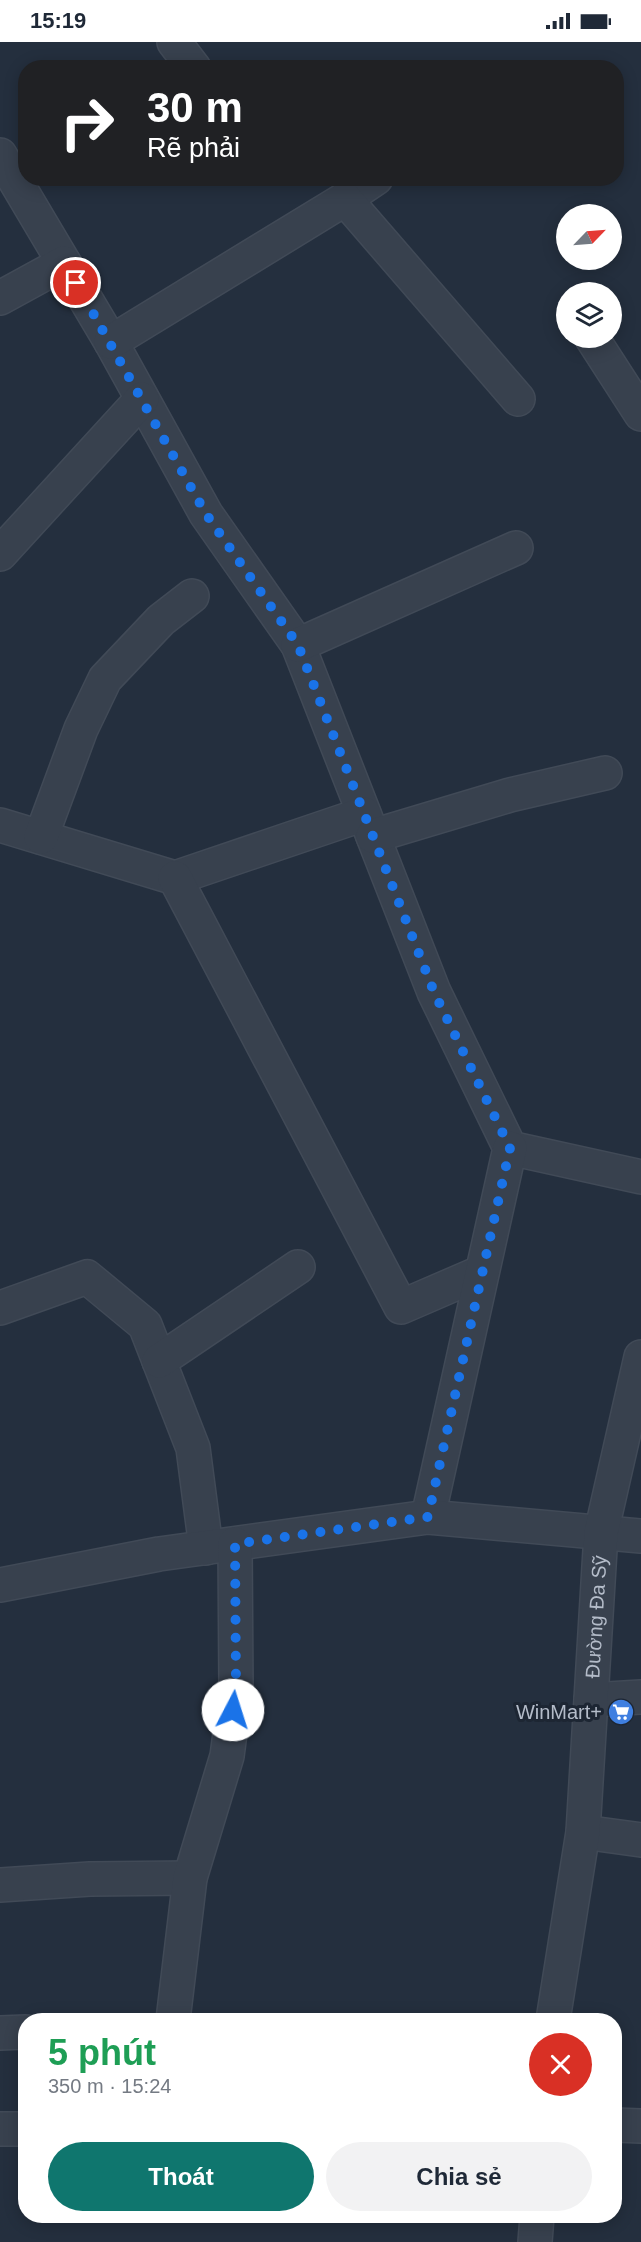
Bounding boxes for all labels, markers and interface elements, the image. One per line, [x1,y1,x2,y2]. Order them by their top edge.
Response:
text: 15:19 [30,8,86,33]
icon: right [48,84,126,162]
text: 30 m [147,84,243,131]
text: Rẽ phải [147,133,240,163]
north arrow [556,204,622,270]
map controls [556,204,622,348]
pin [50,257,101,308]
icon: arrive [59,266,92,299]
button: layers [556,282,622,348]
street label: Đường Đa Sỹ [581,1555,611,1679]
position arrow [201,1678,265,1742]
supermarket icon: WinMart+ [606,1697,636,1727]
place label: WinMart+ [516,1701,602,1723]
text: 5 phút [48,2032,156,2073]
button: close [529,2033,592,2096]
text: 350 m · 15:24 [48,2075,171,2097]
button: Thoát [48,2142,314,2211]
button: Chia sẻ [326,2142,592,2211]

